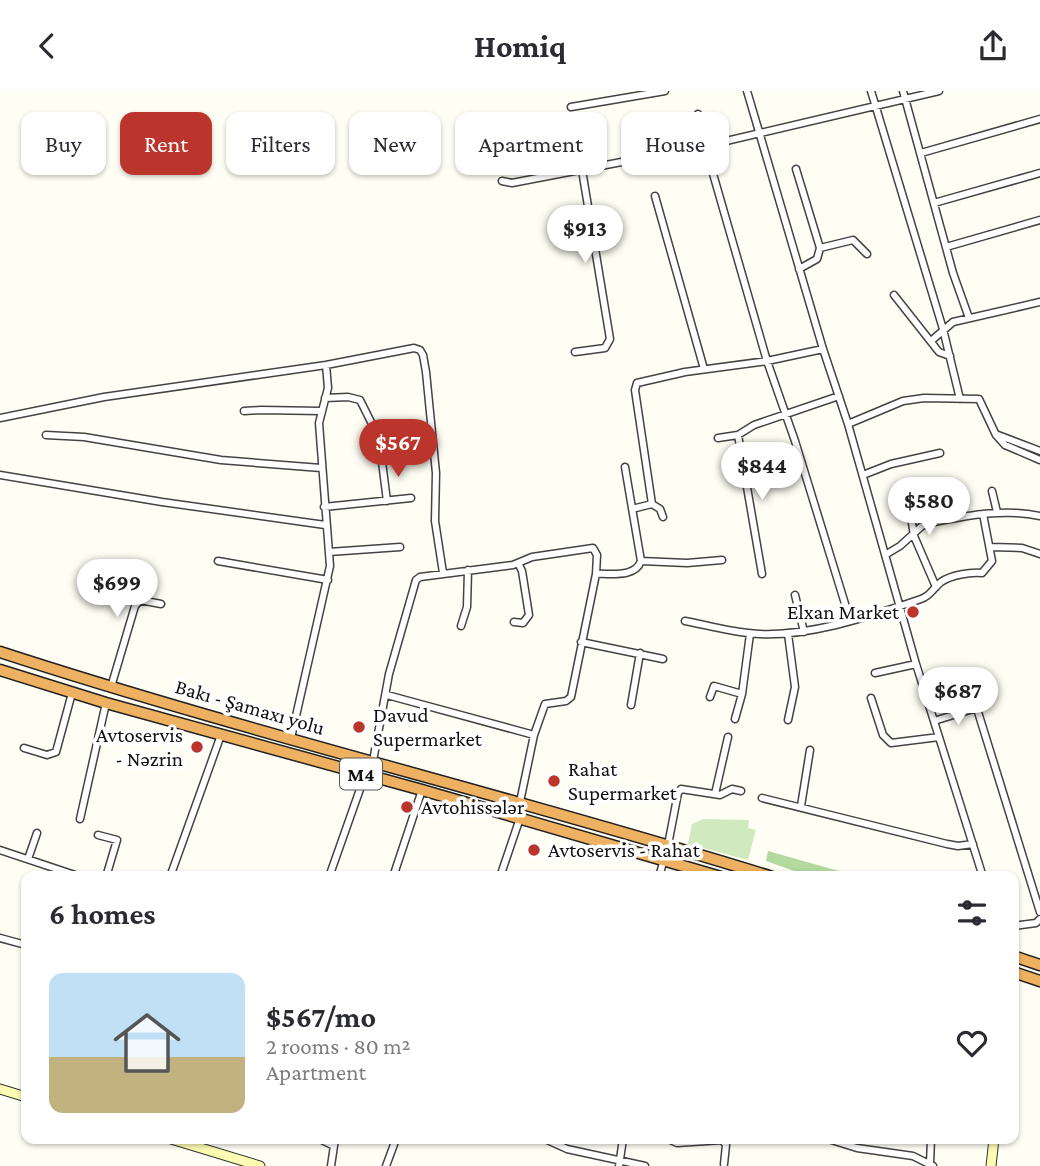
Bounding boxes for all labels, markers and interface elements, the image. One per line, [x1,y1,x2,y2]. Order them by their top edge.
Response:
icon: back [28,27,66,65]
icon: share [974,27,1012,65]
text: Homiq [474,28,566,64]
chip: Buy [21,112,106,175]
chip: Rent [120,112,212,175]
chip: Filters [226,112,335,175]
chip: New [349,112,441,175]
chip: Apartment [455,112,607,175]
chip: House [621,112,729,175]
pin: $913 [544,205,626,265]
text: $913 [563,215,607,241]
pin: $567 [357,419,439,479]
text: $567 [375,429,421,455]
pin: $844 [721,443,803,502]
text: $844 [737,452,787,478]
pin: $580 [888,477,970,537]
text: $580 [904,487,954,513]
pin: $699 [76,559,158,619]
text: $699 [93,569,141,595]
place label: Elxan Market [787,600,900,624]
marker: Elxan Market [905,604,921,620]
pin: $687 [917,667,999,727]
street label: Bakı - Şamaxı yolu [173,674,327,740]
text: $687 [934,677,982,703]
place label: Davud Supermarket [373,703,483,751]
marker: Davud Supermarket [351,719,367,735]
place label: Avtoservis - Nəzrin [96,723,183,771]
marker: Avtoservis - Nəzrin [189,739,205,755]
place label: Rahat Supermarket [568,757,678,805]
road number: M4 [340,759,382,789]
marker: Rahat Supermarket [546,773,562,789]
place label: Avtohissələr [421,795,525,819]
marker: Avtohissələr [399,799,415,815]
place label: Avtoservis - Rahat [548,838,701,862]
marker: Avtoservis - Rahat [526,842,542,858]
icon: filters [953,894,991,932]
text: 6 homes [49,897,156,930]
text: $567/mo [266,1000,376,1033]
icon: home [105,1001,189,1085]
icon: heart [953,1024,991,1062]
text: 2 rooms · 80 m² [266,1033,411,1059]
text: Apartment [266,1059,366,1085]

